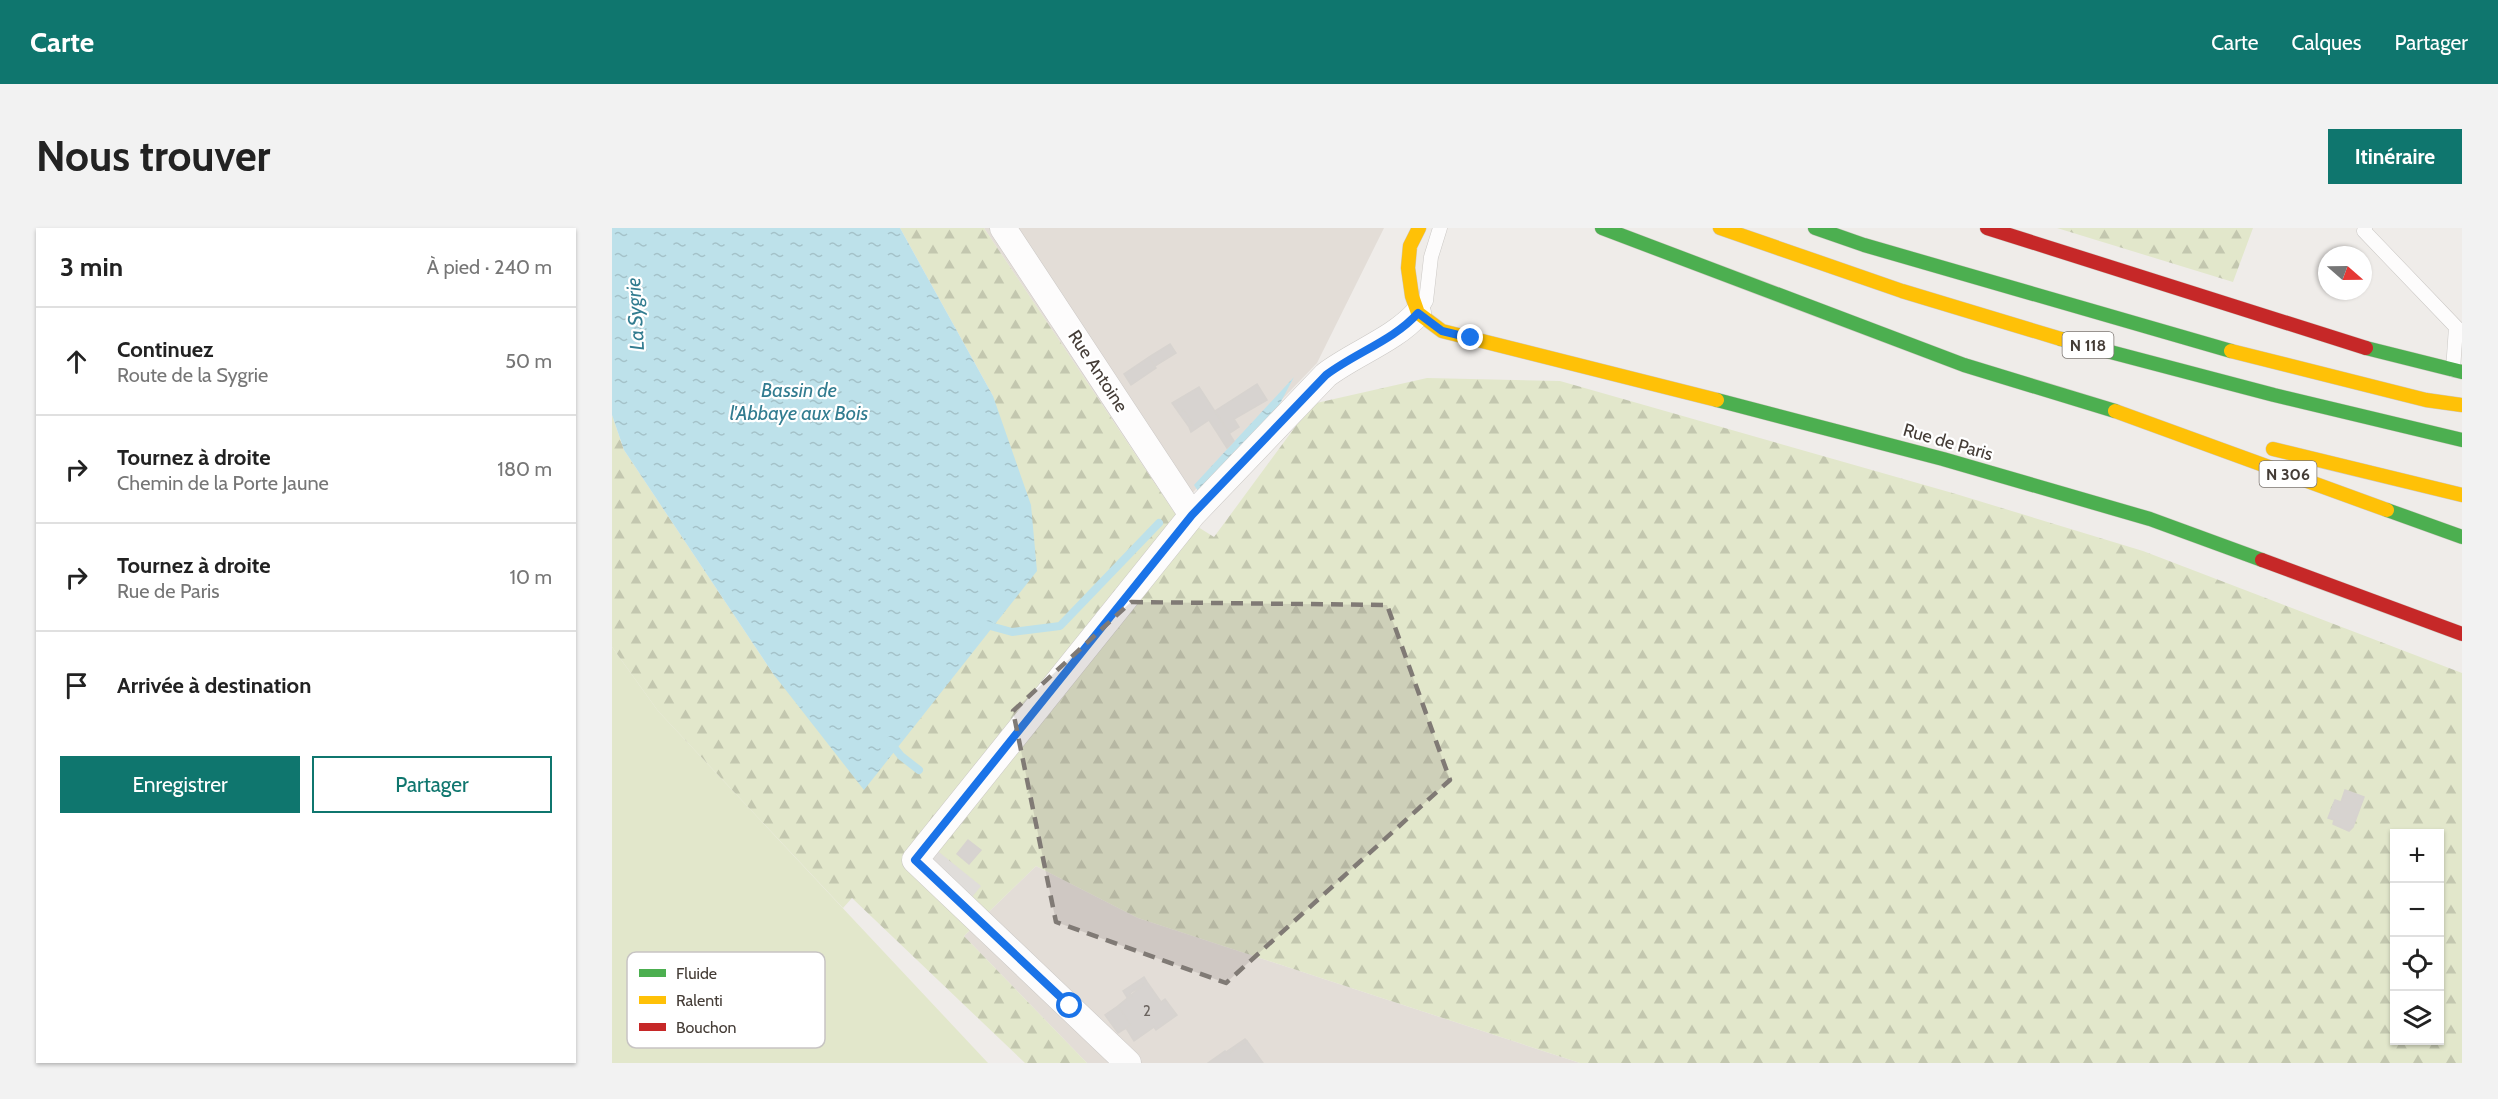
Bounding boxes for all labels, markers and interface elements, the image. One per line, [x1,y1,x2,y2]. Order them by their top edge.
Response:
text: Carte [30,25,94,59]
text: Carte [2211,30,2259,55]
text: Calques [2292,30,2362,55]
text: Partager [2395,30,2468,55]
button: Itinéraire [2328,129,2462,184]
text: Nous trouver [36,130,270,182]
north arrow [2318,246,2372,300]
text: 3 min [60,251,123,283]
text: À pied · 240 m [427,255,552,279]
water label: La Sygrie [621,277,649,351]
route end [1457,324,1483,350]
street label: Rue Antoine [1063,326,1133,416]
road number: N 118 [2062,332,2114,358]
text: Continuez [117,336,214,363]
icon: ahead [60,345,93,378]
text: 50 m [505,349,552,373]
text: Route de la Sygrie [117,363,268,387]
water label: Bassin de l'Abbaye aux Bois [730,378,868,425]
street label: Rue de Paris [1901,419,1995,465]
text: Tournez à droite [117,444,271,471]
icon: right [60,453,93,486]
text: 180 m [497,457,552,481]
road number: N 306 [2260,461,2316,487]
text: Chemin de la Porte Jaune [117,471,329,495]
text: Tournez à droite [117,552,271,579]
icon: right [60,561,93,594]
text: 10 m [509,565,552,589]
text: Rue de Paris [117,579,219,603]
icon: arrive [60,669,93,702]
text: Arrivée à destination [117,672,311,699]
button: Enregistrer [60,756,300,813]
button: Partager [312,756,552,813]
map controls [2390,829,2444,1045]
button: + [2390,829,2444,883]
button: − [2390,883,2444,937]
button: locate [2390,937,2444,991]
legend [627,952,825,1048]
text: Fluide [676,964,717,983]
text: Ralenti [676,991,723,1010]
button: layers [2390,991,2444,1045]
route start [1056,992,1082,1018]
house number: 2 [1143,1002,1151,1020]
text: Bouchon [676,1018,736,1037]

